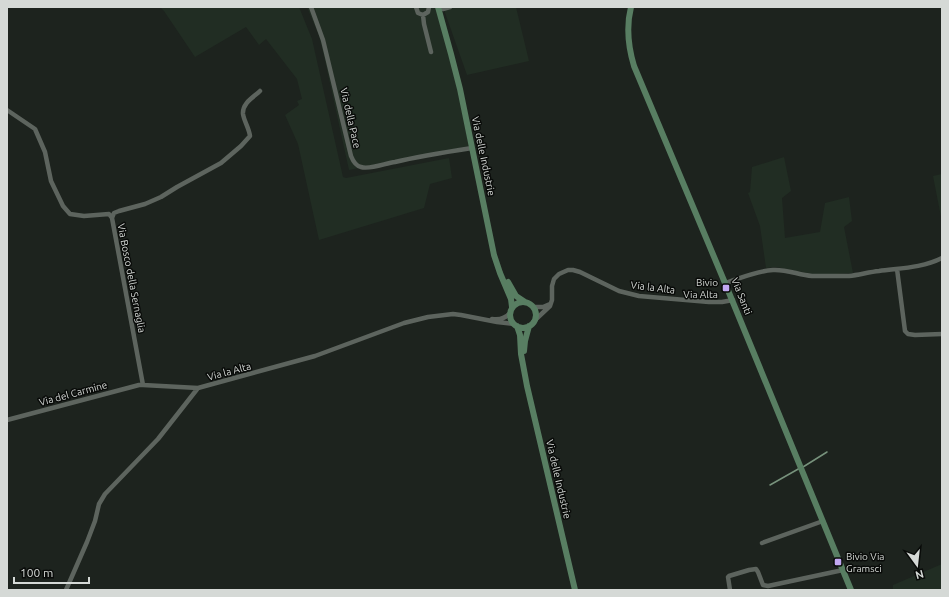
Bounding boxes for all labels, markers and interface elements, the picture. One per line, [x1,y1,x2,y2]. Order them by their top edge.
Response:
street label: Via della Pace [338,87,363,149]
street label: Via delle Industrie [470,115,497,197]
street label: Via Bosco della Sernaglia [115,222,148,334]
street label: Via Santi [729,276,754,316]
place label: Bivio Via Alta [683,277,718,300]
street label: Via la Alta [630,279,676,296]
marker: Bivio Via Alta [721,283,731,293]
street label: Via la Alta [206,360,252,383]
street label: Via del Carmine [38,379,108,408]
street label: Via delle Industrie [544,439,573,520]
north arrow [897,545,937,585]
place label: Bivio Via Gramsci [846,551,884,574]
marker: Bivio Via Gramsci [833,557,843,567]
scale bar [14,559,89,585]
text: 100 m [20,566,53,579]
text: N [914,568,925,582]

